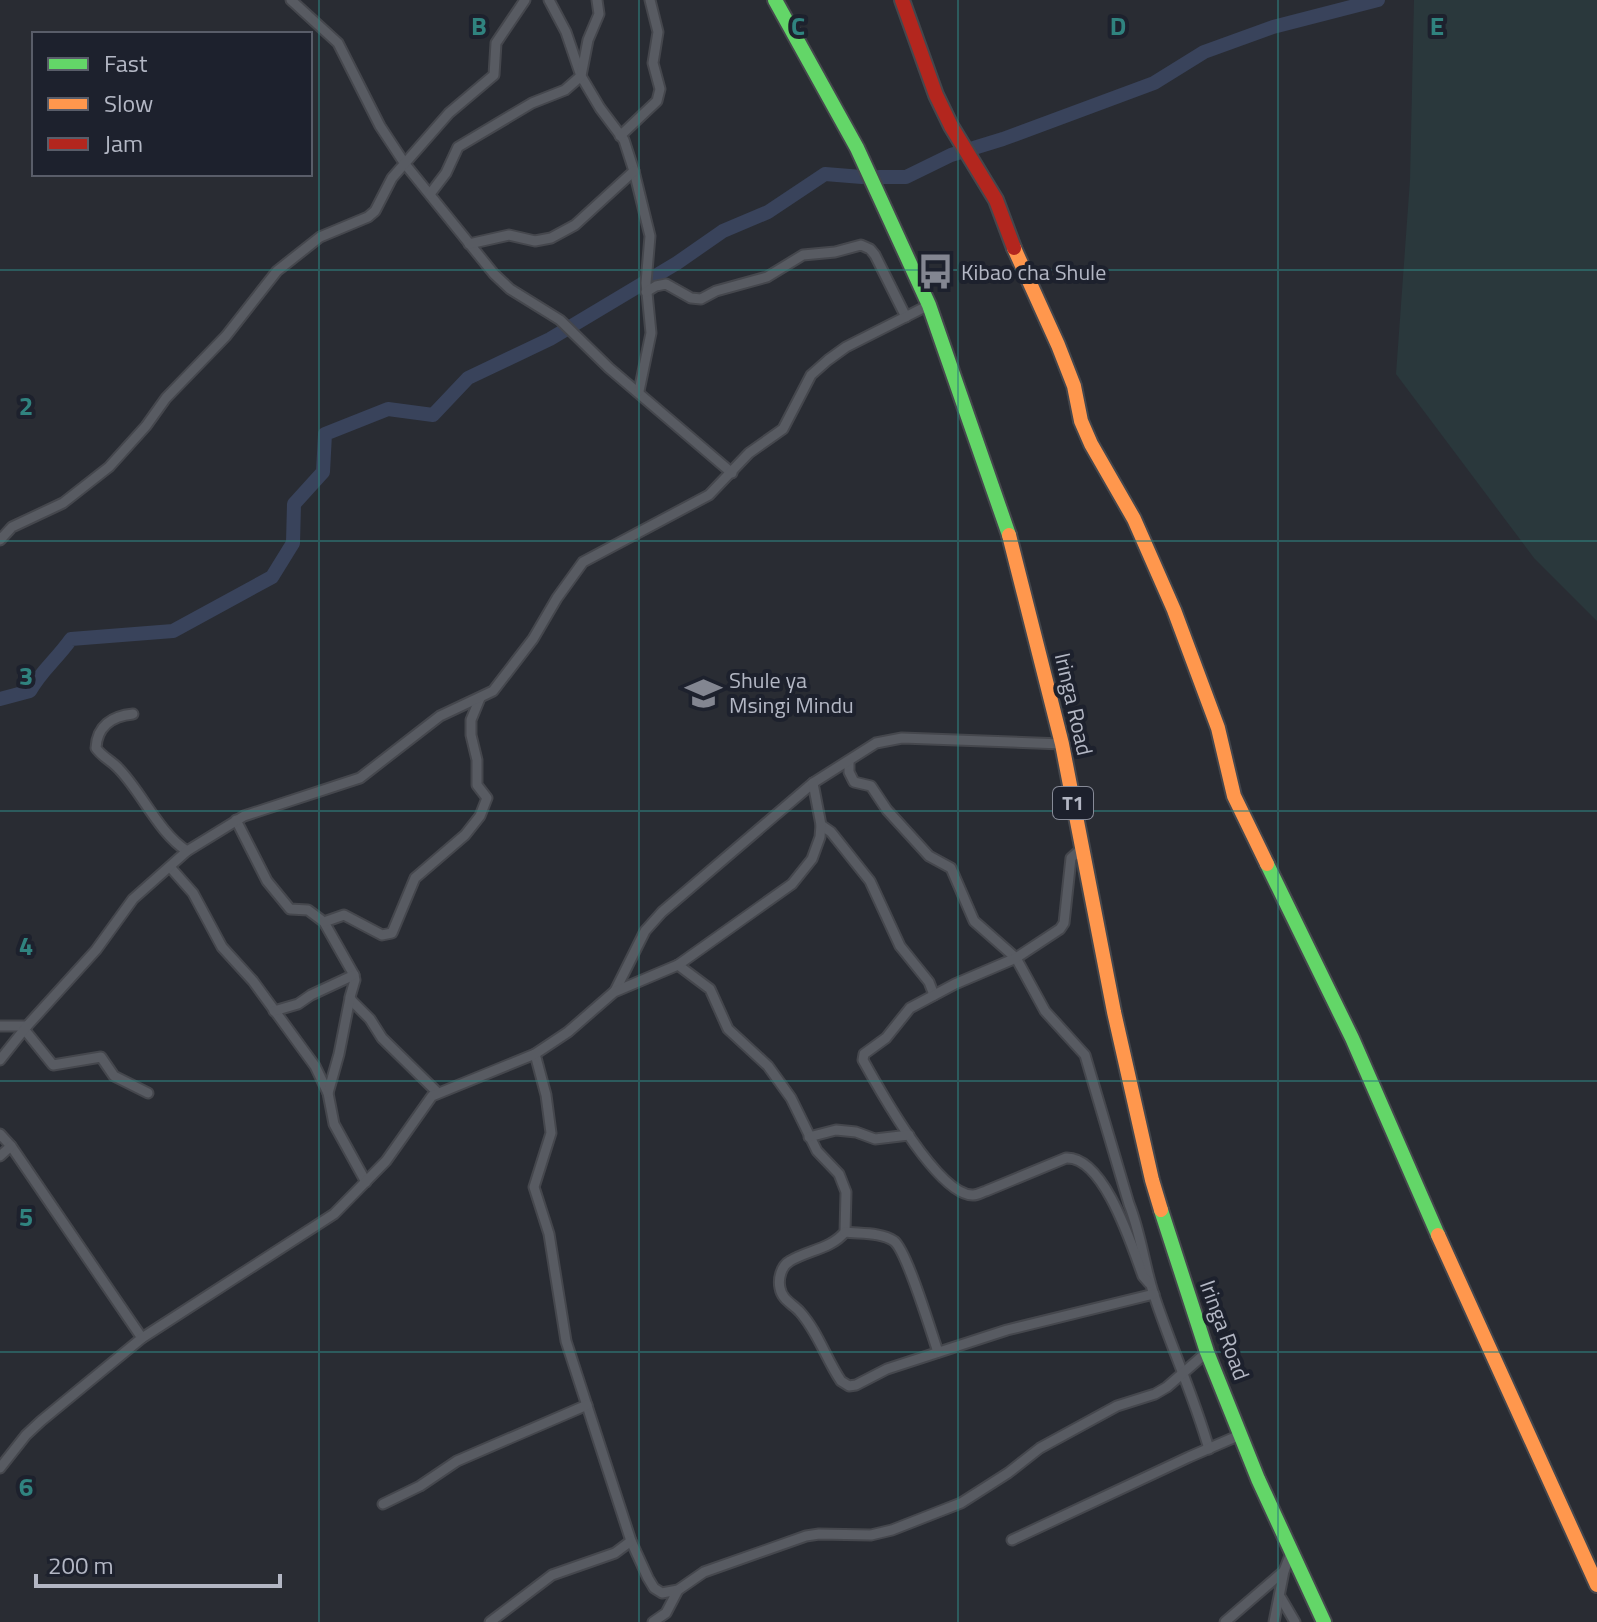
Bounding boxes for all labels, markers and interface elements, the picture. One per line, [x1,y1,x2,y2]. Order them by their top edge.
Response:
text: B [471,6,487,45]
text: C [791,6,805,45]
text: D [1110,6,1126,45]
text: E [1430,6,1444,45]
legend [32,32,312,176]
text: Fast [104,45,148,81]
text: Slow [104,85,153,121]
text: Jam [104,125,143,161]
bus stop icon: Kibao cha Shule [916,253,954,291]
place label: Kibao cha Shule [961,255,1106,289]
text: 2 [19,386,33,425]
street label: Iringa Road [1046,649,1102,759]
text: 3 [19,656,33,695]
place label: Shule ya Msingi Mindu [729,663,854,722]
school or university icon: Shule ya Msingi Mindu [684,674,722,712]
road number: T1 [1053,787,1093,819]
text: 4 [19,926,33,965]
text: 5 [19,1197,33,1236]
street label: Iringa Road [1191,1275,1259,1385]
text: 6 [19,1467,33,1506]
scale bar [36,1538,280,1588]
text: 200 m [48,1547,114,1583]

